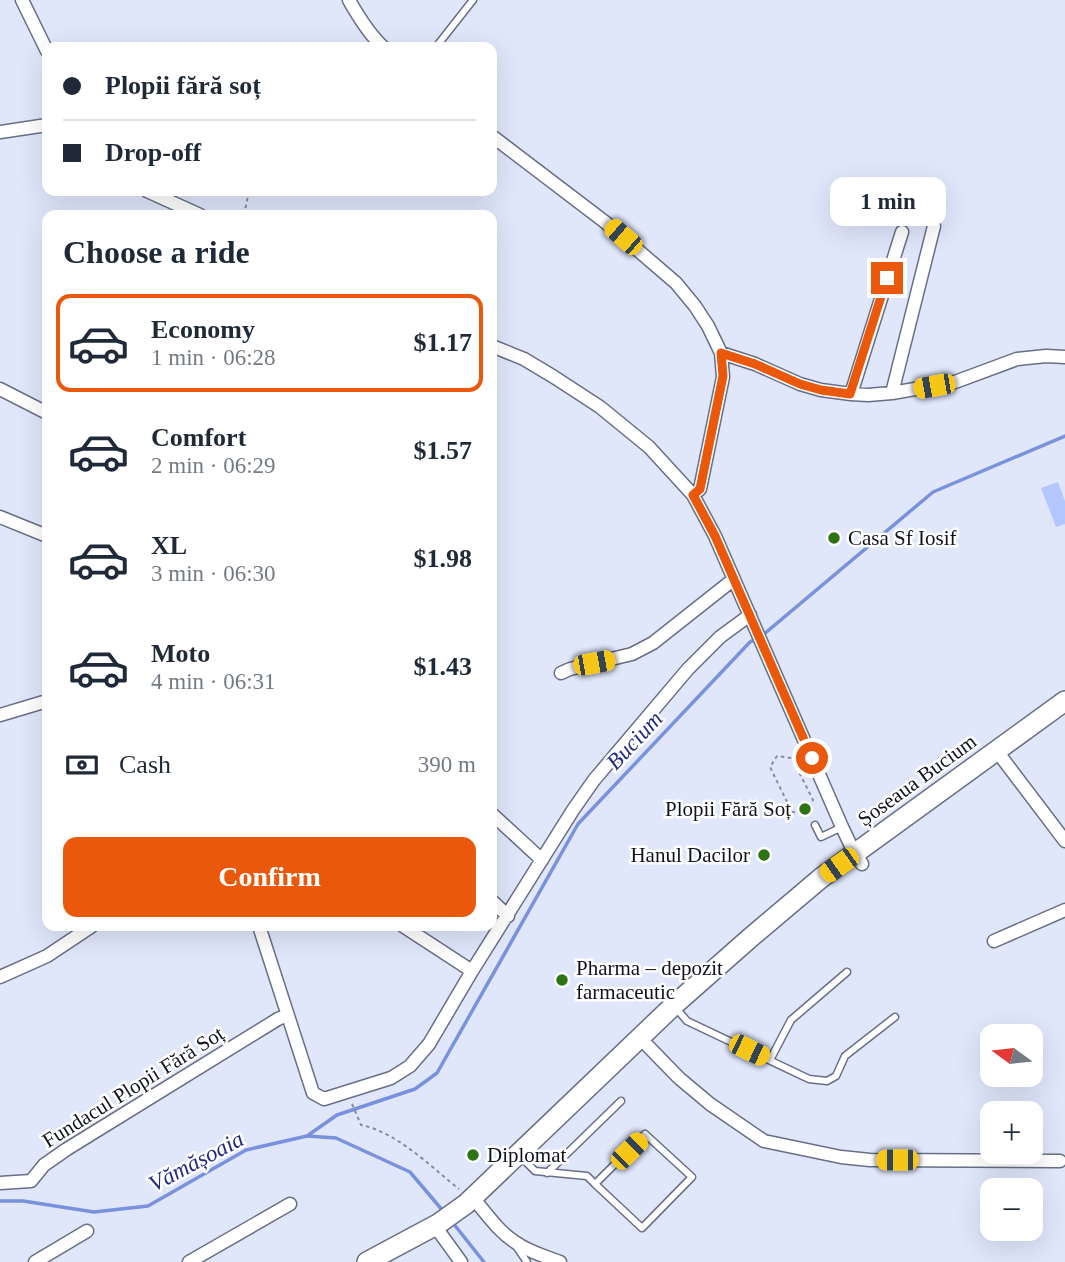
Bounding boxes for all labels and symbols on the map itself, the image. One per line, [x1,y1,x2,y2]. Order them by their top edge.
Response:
callout: 1 min [829,176,945,226]
car [601,215,646,259]
route end [871,262,903,294]
car [912,372,957,400]
place label: Casa Sf Iosif [848,526,957,550]
marker: Casa Sf Iosif [826,530,842,546]
car [572,649,617,677]
water label: Bucium [601,706,667,775]
street label: Șoseaua Bucium [853,729,981,831]
route start [796,742,828,774]
place label: Plopii Fără Soț [665,797,791,821]
marker: Plopii Fără Soț [797,801,813,817]
place label: Hanul Dacilor [630,843,750,867]
car [816,844,863,886]
marker: Hanul Dacilor [756,847,772,863]
place label: Pharma – depozit farmaceutic [576,956,723,1004]
marker: Pharma – depozit farmaceutic [554,972,570,988]
street label: Fundacul Plopii Fără Soț [38,1021,228,1153]
north arrow [980,1024,1043,1087]
car [726,1031,773,1069]
water label: Vămășoaia [145,1126,248,1197]
car [607,1129,652,1173]
place label: Diplomat [487,1143,566,1167]
marker: Diplomat [465,1147,481,1163]
car [877,1150,919,1171]

